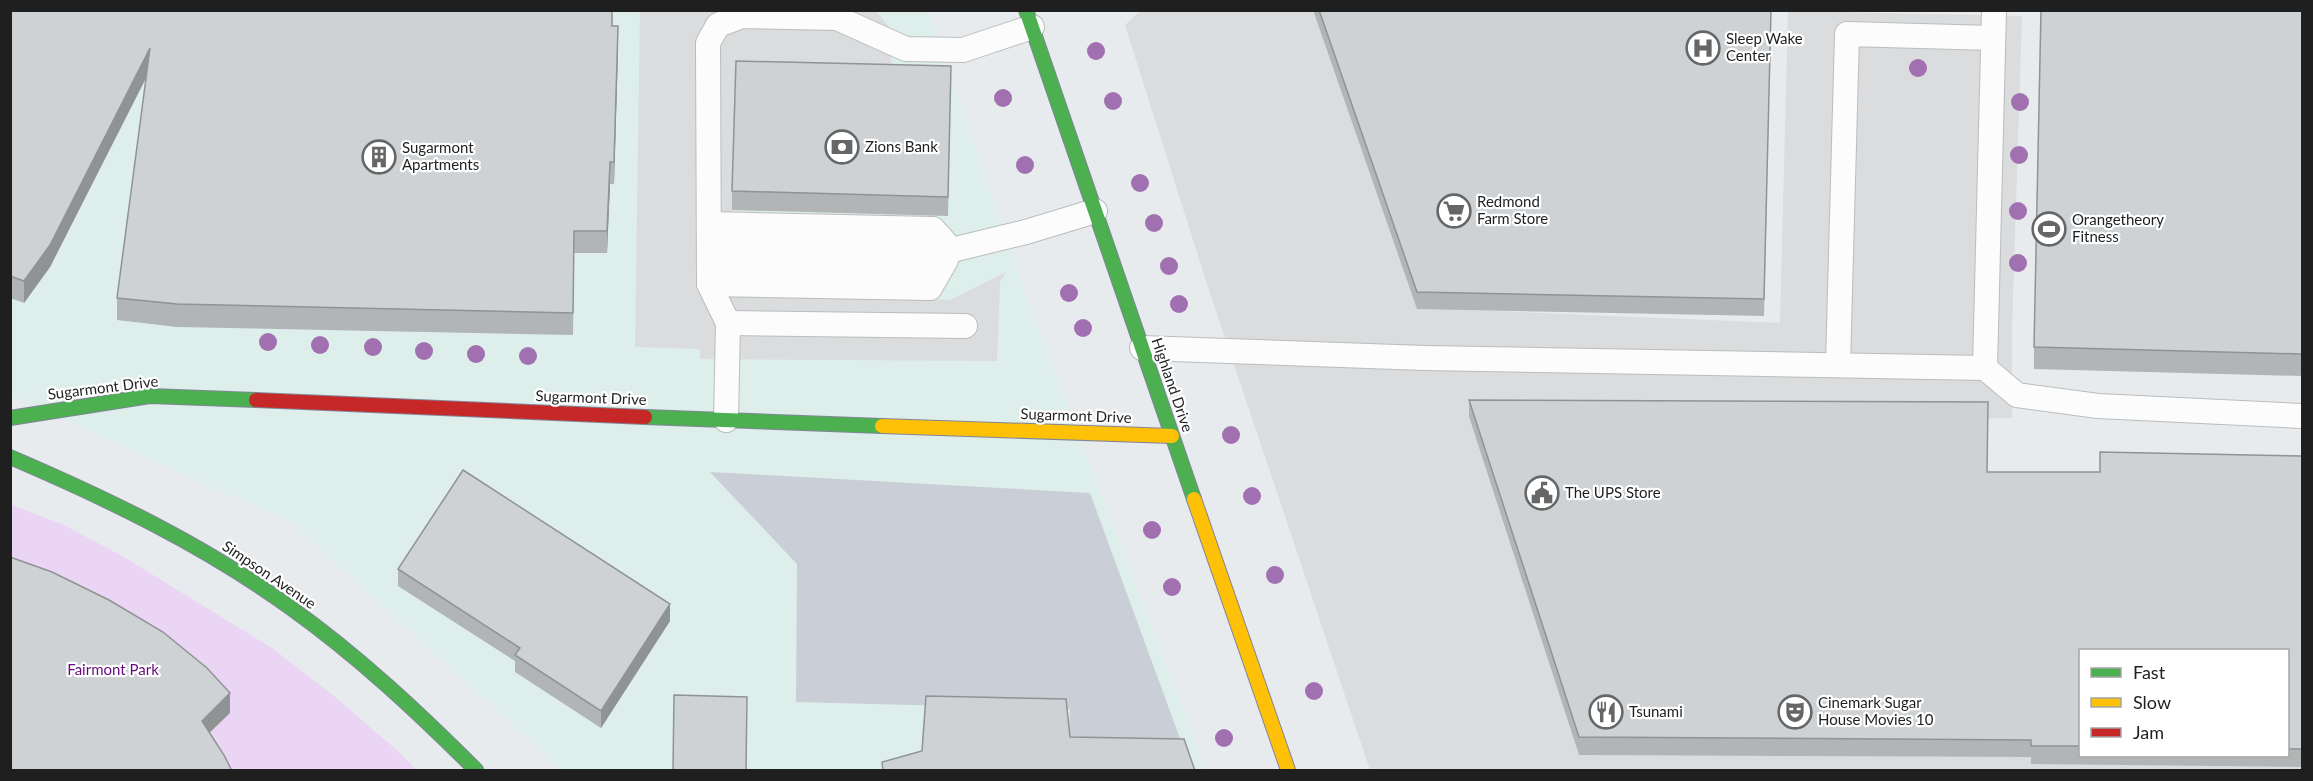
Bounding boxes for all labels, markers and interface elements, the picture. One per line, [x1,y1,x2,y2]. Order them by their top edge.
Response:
place label: Sleep Wake Center [1726,29,1803,64]
hospital icon: Sleep Wake Center [1685,30,1721,66]
bank icon: Zions Bank [824,129,860,165]
place label: Zions Bank [865,137,938,155]
place label: Sugarmont Apartments [402,138,479,173]
building icon: Sugarmont Apartments [361,139,397,175]
place label: Redmond Farm Store [1477,192,1548,227]
supermarket icon: Redmond Farm Store [1436,193,1472,229]
place label: Orangetheory Fitness [2072,210,2164,245]
sports icon: Orangetheory Fitness [2031,211,2067,247]
street label: Highland Drive [1148,335,1198,434]
street label: Sugarmont Drive [47,371,159,403]
street label: Sugarmont Drive [535,386,647,408]
street label: Sugarmont Drive [1020,404,1132,426]
public building icon: The UPS Store [1524,475,1560,511]
place label: The UPS Store [1565,483,1661,501]
street label: Simpson Avenue [219,536,320,612]
legend [2079,649,2289,757]
park label: Fairmont Park [67,660,159,678]
text: Fast [2133,661,2166,683]
text: Slow [2133,691,2171,713]
place label: Cinemark Sugar House Movies 10 [1818,693,1934,728]
restaurant icon: Tsunami [1588,694,1624,730]
theatre icon: Cinemark Sugar House Movies 10 [1777,694,1813,730]
place label: Tsunami [1629,702,1683,720]
text: Jam [2133,721,2164,743]

